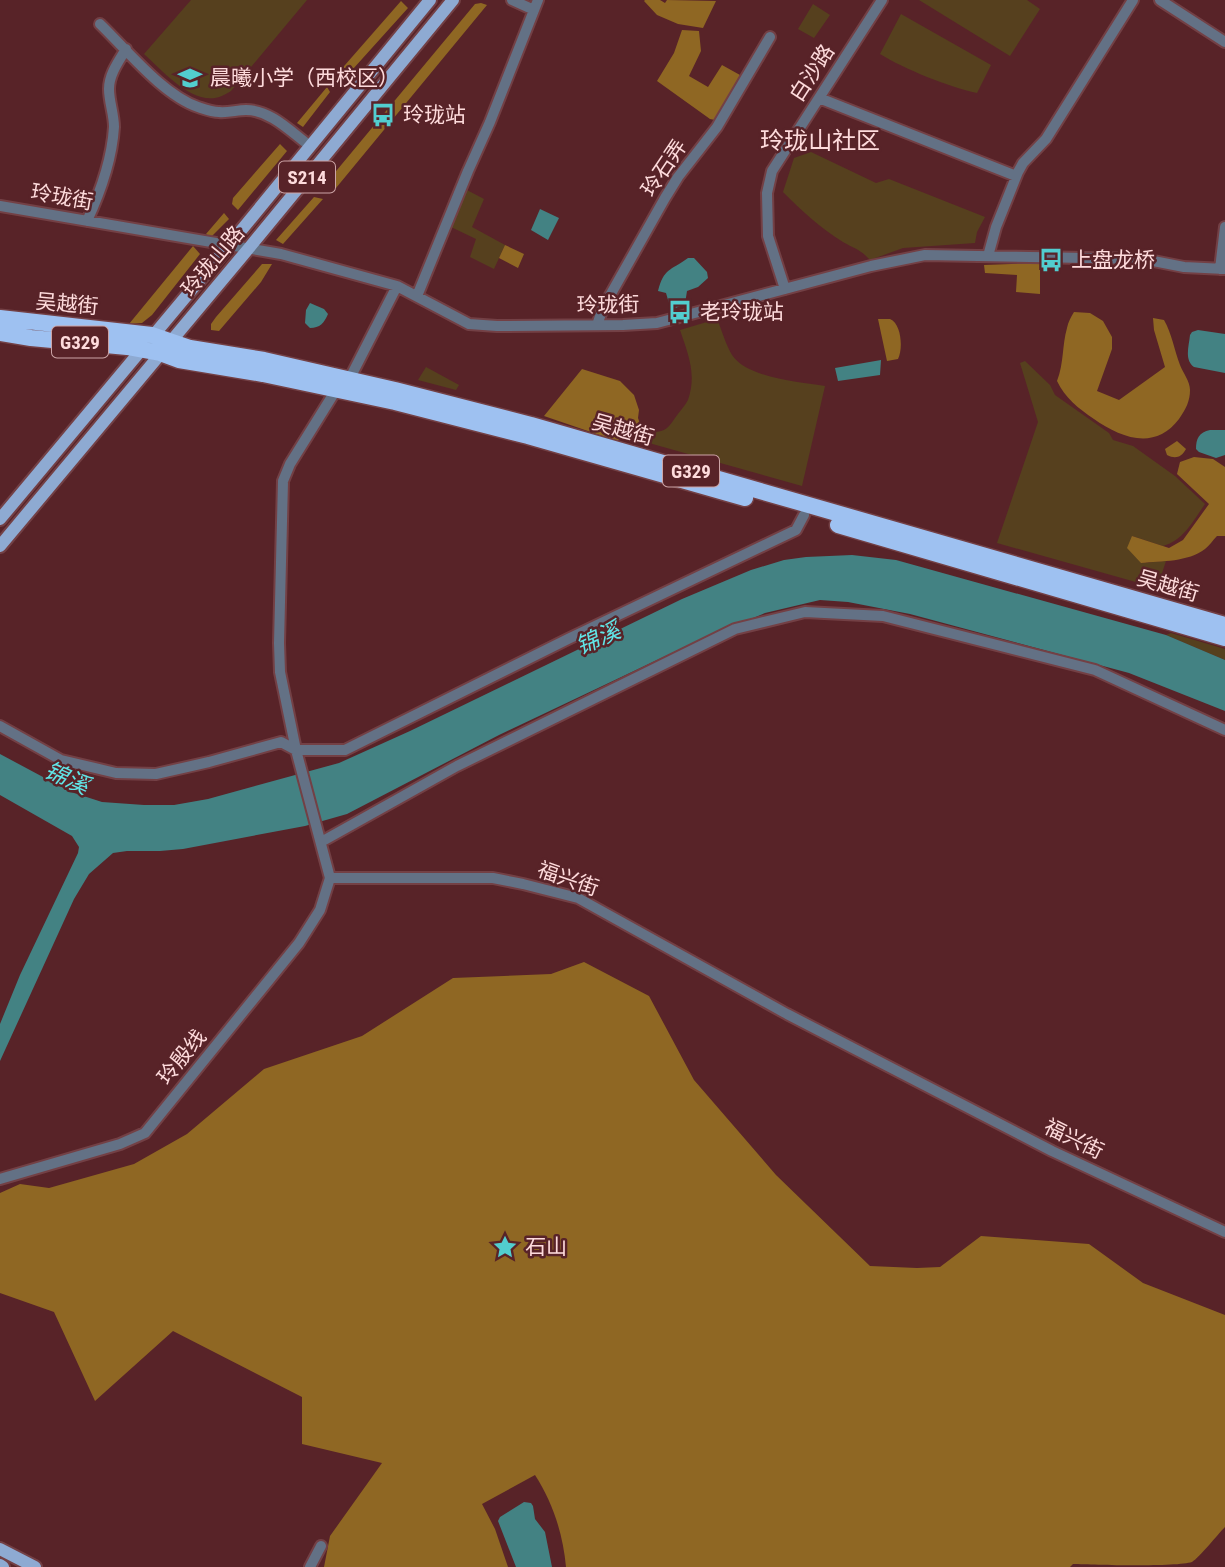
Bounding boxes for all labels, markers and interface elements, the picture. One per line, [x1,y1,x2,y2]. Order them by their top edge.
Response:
street label: 白沙路 [785,40,839,106]
school or university icon: 晨曦小学（西校区） [176,64,204,92]
place label: 晨曦小学（西校区） [210,66,399,90]
bus stop icon: 玲珑站 [369,101,397,129]
place label: 玲珑站 [403,103,466,127]
district label: 玲珑山社区 [760,127,880,155]
street label: 玲石弄 [636,135,692,201]
road number: S214 [279,162,335,192]
street label: 玲珑街 [29,180,95,214]
street label: 玲珑山路 [177,221,249,301]
bus stop icon: 上盘龙桥 [1037,246,1065,274]
place label: 上盘龙桥 [1071,248,1155,272]
street label: 吴越街 [35,289,99,319]
street label: 玲珑街 [576,292,640,318]
bus stop icon: 老玲珑站 [666,298,694,326]
place label: 老玲珑站 [700,300,784,324]
road number: G329 [52,326,108,358]
street label: 吴越街 [589,410,657,450]
road number: G329 [663,456,719,486]
street label: 吴越街 [1134,566,1202,606]
water label: 锦溪 [572,616,627,660]
water label: 锦溪 [40,757,96,801]
street label: 福兴街 [534,857,602,901]
street label: 玲殷线 [153,1025,211,1089]
street label: 福兴街 [1040,1114,1108,1164]
place icon: 石山 [491,1233,519,1261]
place label: 石山 [525,1235,567,1259]

